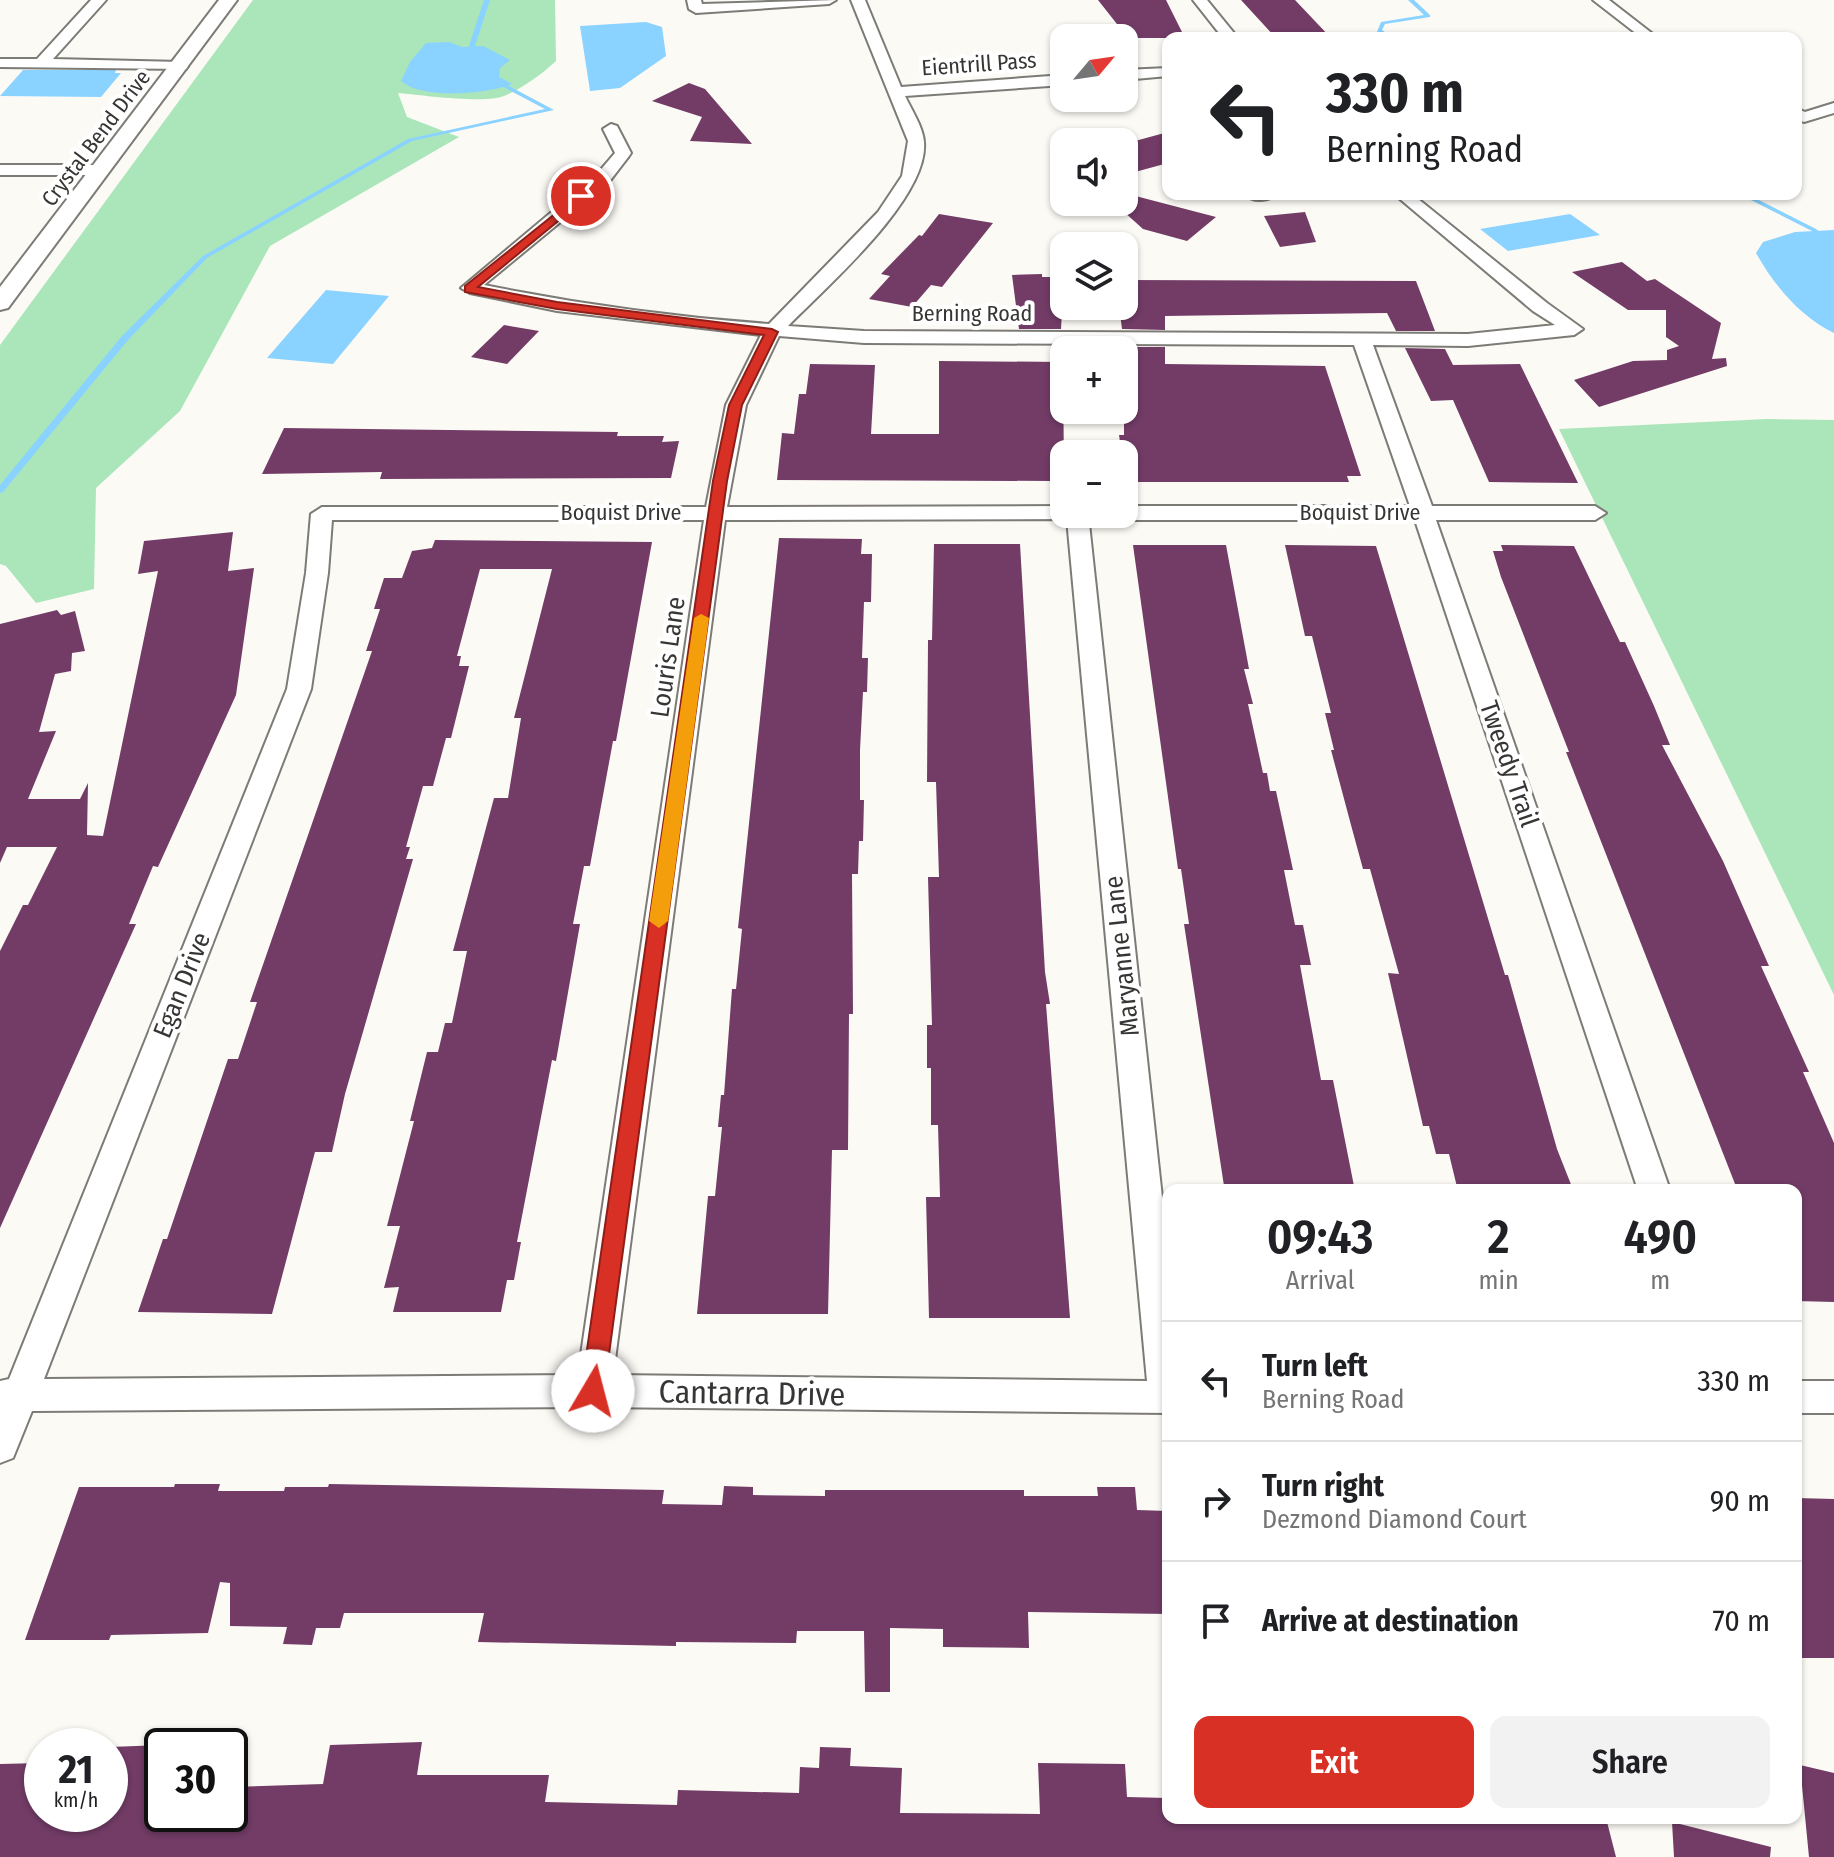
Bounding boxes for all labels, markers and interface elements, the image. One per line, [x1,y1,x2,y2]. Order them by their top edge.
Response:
north arrow [1050,24,1138,112]
map controls [1050,24,1138,528]
street label: Eientrill Pass [921,47,1037,81]
text: 330 m [1326,60,1464,127]
street label: Crystal Bend Drive [36,64,156,212]
icon: left [1194,64,1298,168]
button: sound [1050,128,1138,216]
text: Berning Road [1326,128,1523,172]
pin [547,162,615,230]
icon: arrive [559,174,603,218]
button: layers [1050,232,1138,320]
street label: Berning Road [912,300,1032,327]
button: + [1050,336,1138,424]
button: − [1050,440,1138,528]
street label: Boquist Drive [561,499,681,526]
street label: Boquist Drive [1300,499,1420,526]
street label: Louris Lane [644,595,692,719]
street label: Tweedy Trail [1473,697,1545,831]
street label: Maryanne Lane [1098,874,1146,1038]
street label: Egan Drive [147,928,217,1042]
text: 09:43 [1267,1208,1374,1266]
text: 2 [1487,1208,1510,1266]
text: 490 [1623,1208,1697,1266]
text: Arrival [1286,1265,1355,1296]
text: min [1478,1265,1519,1296]
text: m [1650,1265,1670,1296]
text: Turn left [1262,1348,1368,1384]
position arrow [551,1349,635,1433]
icon: left [1194,1359,1238,1403]
text: 330 m [1697,1363,1770,1399]
street label: Cantarra Drive [658,1372,846,1414]
text: Berning Road [1262,1384,1404,1415]
text: Turn right [1262,1468,1384,1504]
icon: right [1194,1479,1238,1523]
text: 90 m [1710,1483,1770,1519]
text: Dezmond Diamond Court [1262,1504,1527,1535]
icon: arrive [1194,1599,1238,1643]
text: Arrive at destination [1262,1603,1519,1639]
text: 70 m [1712,1603,1770,1639]
button: Exit [1194,1716,1474,1808]
button: Share [1490,1716,1770,1808]
speed limit sign: 30 [144,1728,248,1832]
text: 21 [59,1746,93,1794]
text: km/h [54,1788,98,1812]

